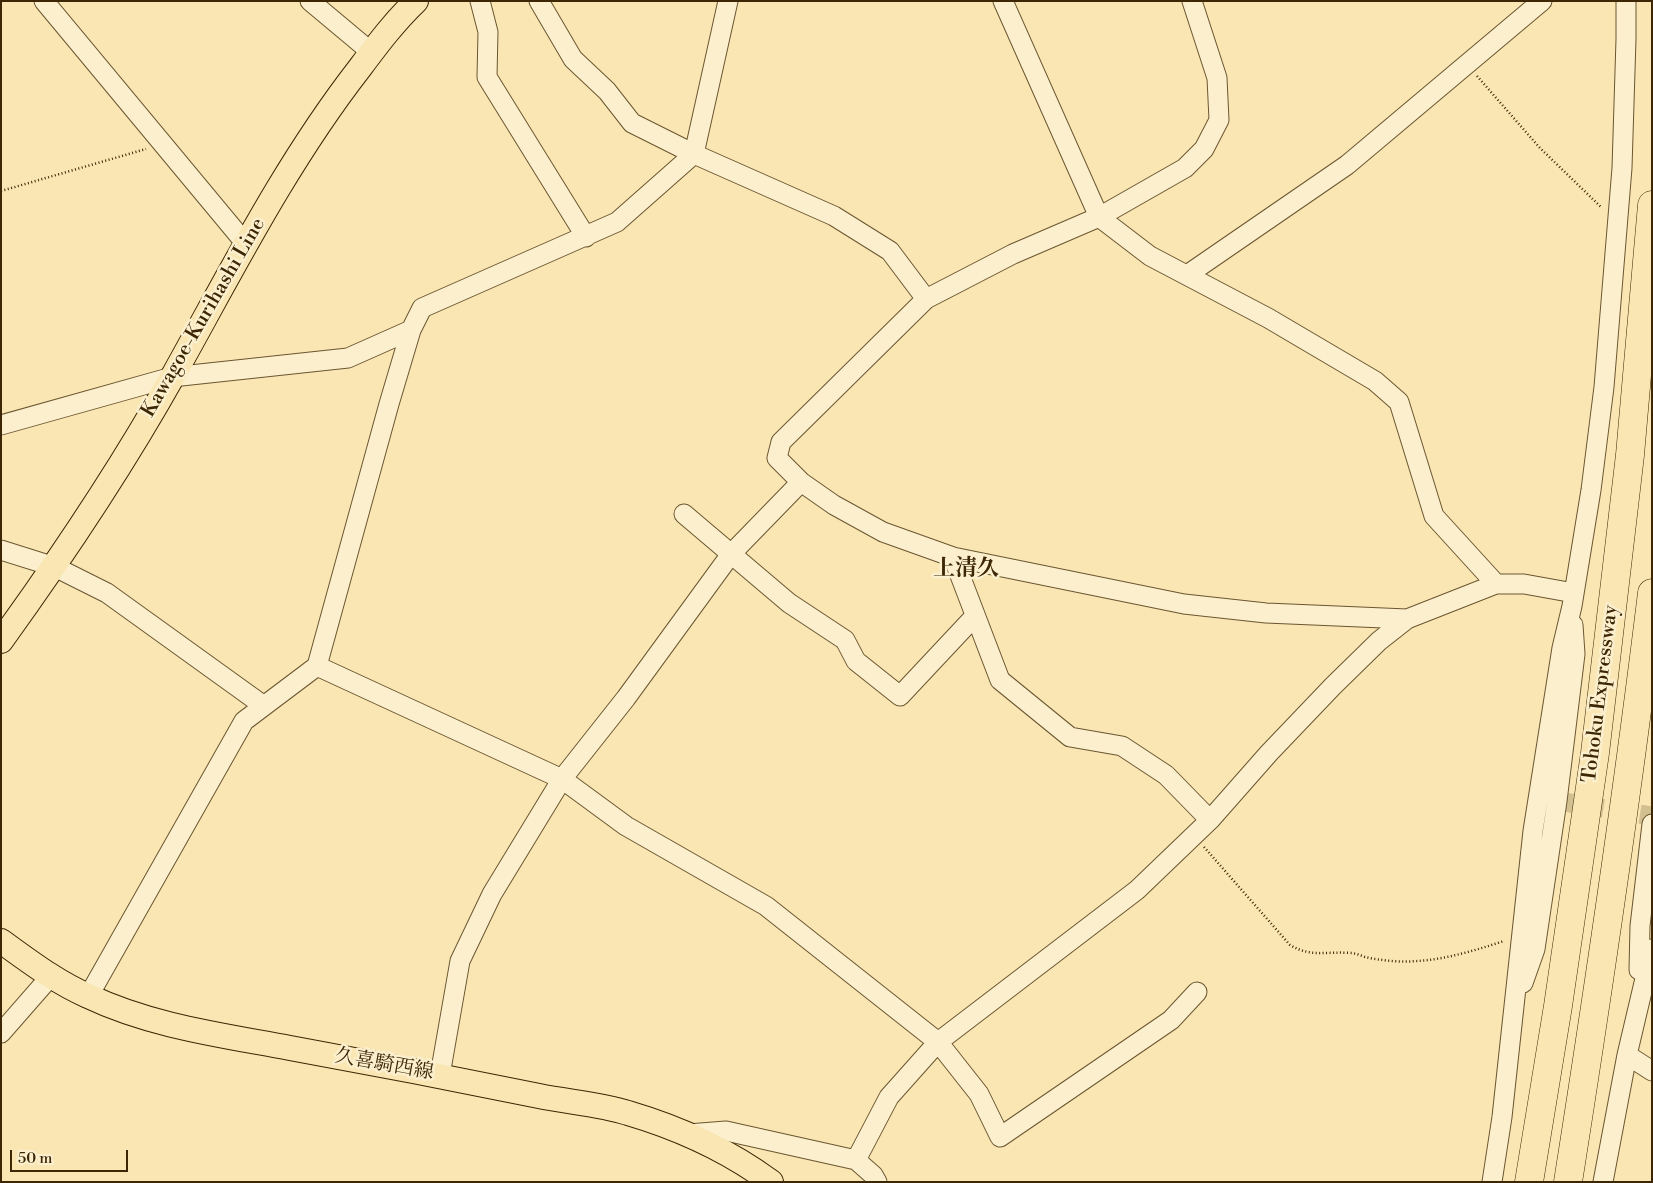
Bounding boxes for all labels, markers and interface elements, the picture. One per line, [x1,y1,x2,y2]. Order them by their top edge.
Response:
street label: Kawagoe-Kurihashi Line [137,214,271,422]
district label: 上清久 [933,557,999,583]
street label: Tohoku Expressway [1578,604,1624,784]
street label: 久喜騎西線 [333,1044,435,1086]
scale bar [12,1140,130,1172]
text: 50 m [18,1149,52,1168]

